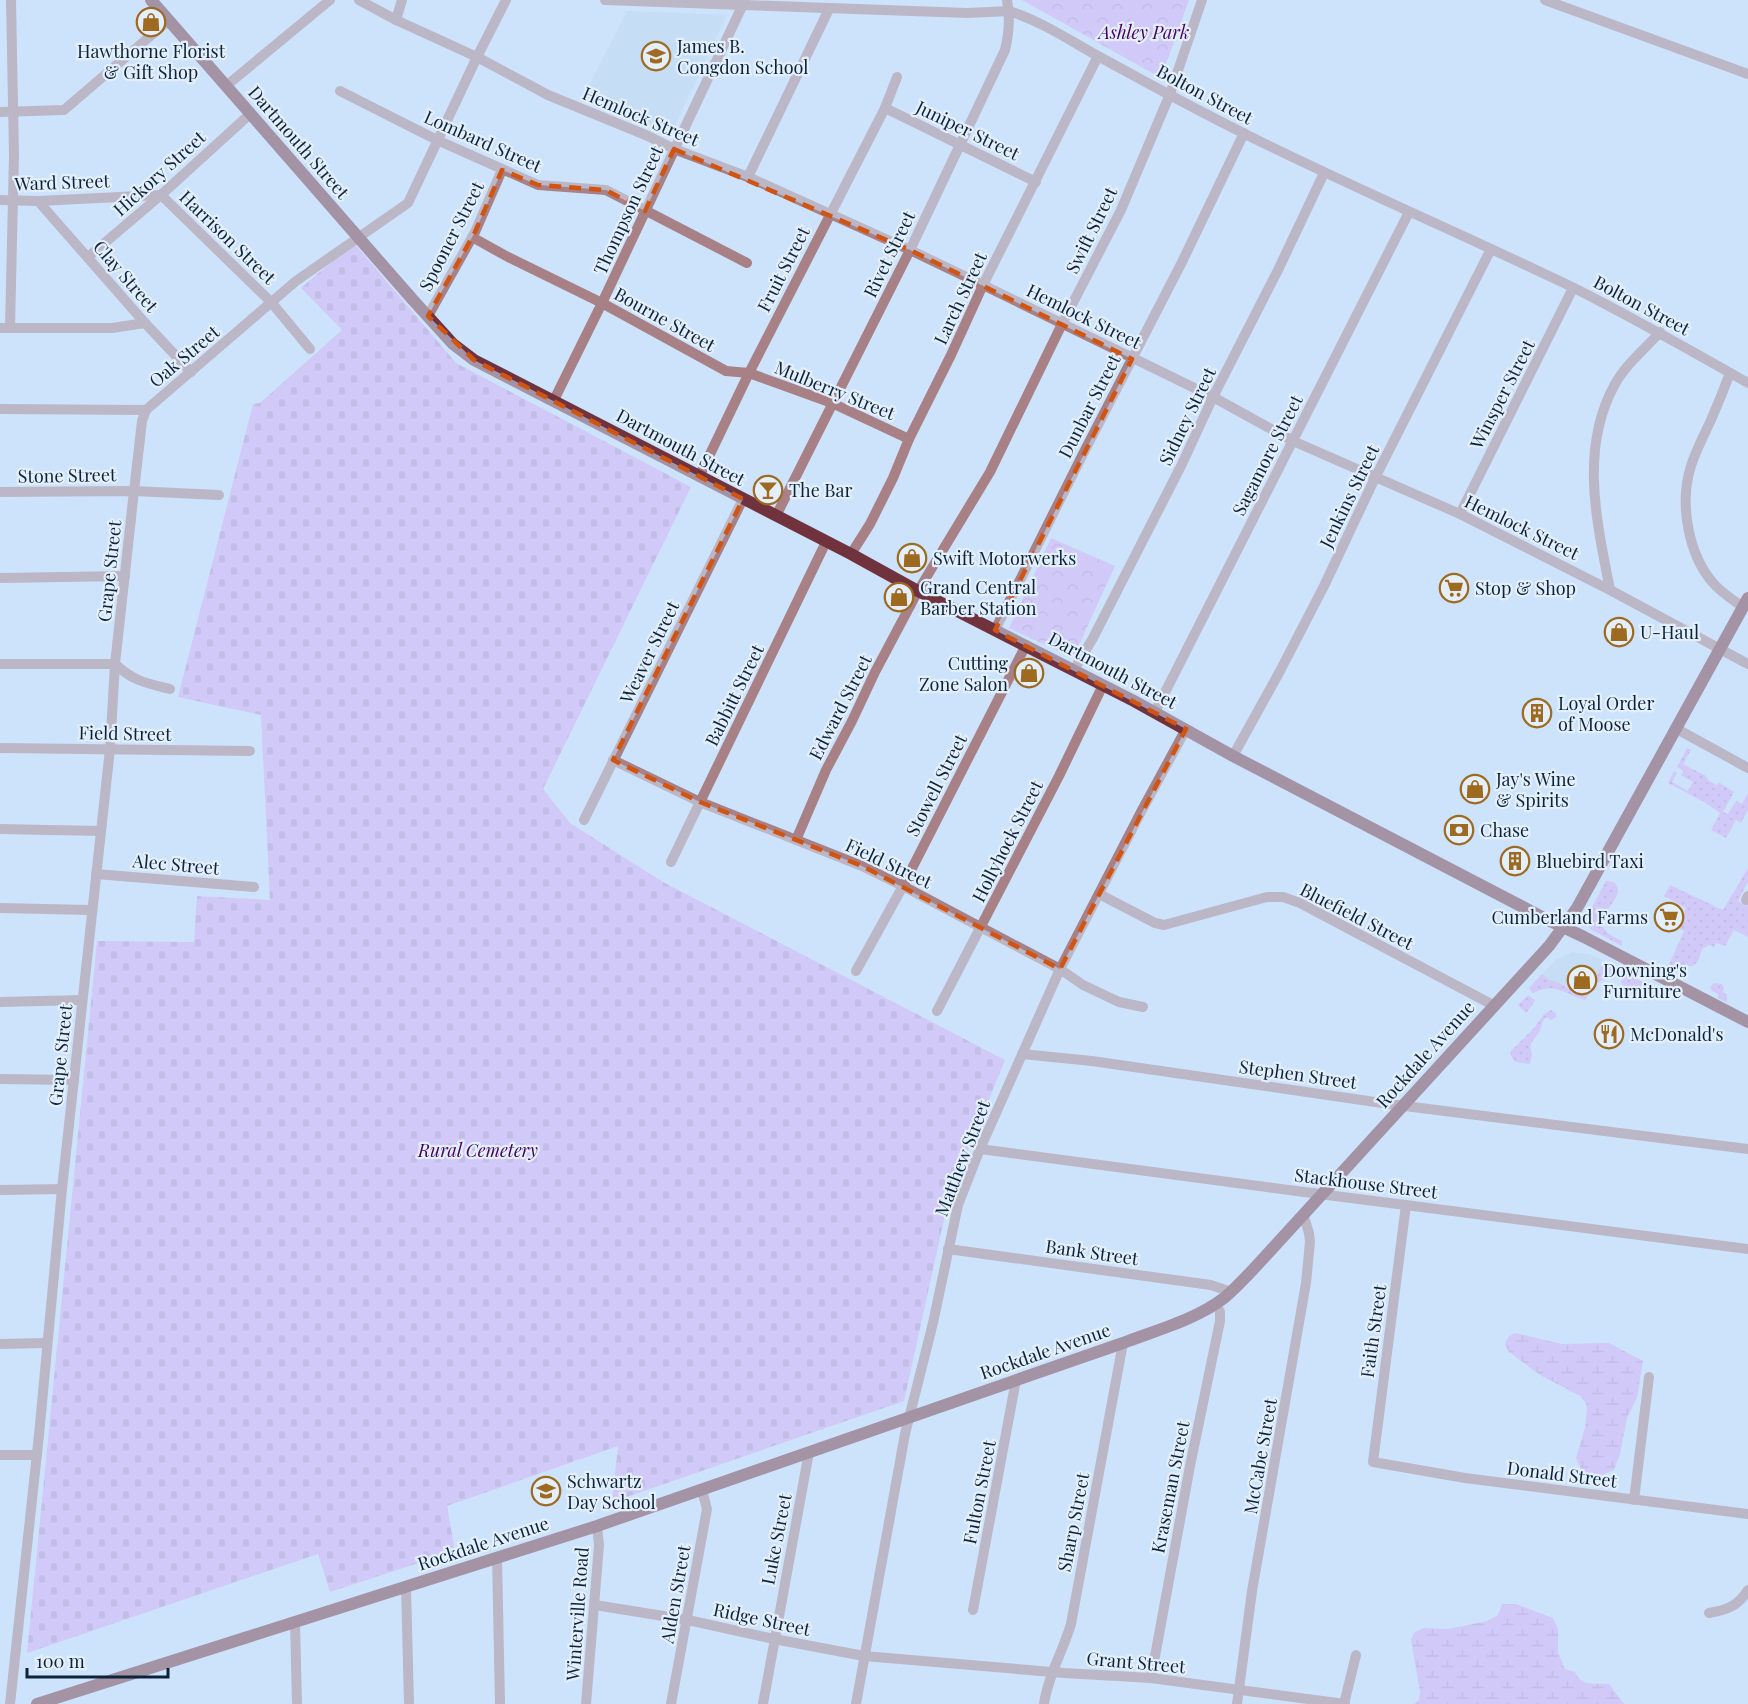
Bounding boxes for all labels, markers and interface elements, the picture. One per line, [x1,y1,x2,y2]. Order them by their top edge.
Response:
shop icon: Hawthorne Florist & Gift Shop [135,6,167,38]
park label: Ashley Park [1097,20,1189,44]
place label: James B. Congdon School [676,34,808,79]
place label: Hawthorne Florist & Gift Shop [77,39,226,84]
school or university icon: James B. Congdon School [640,40,672,72]
street label: Bolton Street [1153,59,1258,130]
street label: Dartmouth Street [243,80,355,204]
street label: Hemlock Street [579,81,704,152]
street label: Juniper Street [911,94,1024,166]
street label: Lombard Street [420,104,546,178]
street label: Hickory Street [108,125,211,221]
street label: Thompson Street [588,141,669,278]
street label: Ward Street [13,168,111,196]
street label: Spooner Street [413,176,489,295]
street label: Swift Street [1060,182,1123,277]
street label: Harrison Street [175,185,282,290]
street label: Rivet Street [858,206,921,301]
street label: Fruit Street [751,222,815,316]
street label: Clay Street [88,235,164,317]
street label: Larch Street [928,247,992,348]
street label: Bolton Street [1590,270,1695,341]
street label: Hemlock Street [1023,278,1146,354]
street label: Bourne Street [610,281,720,357]
street label: Oak Street [144,319,225,392]
street label: Winsper Street [1464,335,1540,454]
street label: Dunbar Street [1052,349,1126,462]
street label: Mulberry Street [771,355,899,425]
street label: Sidney Street [1153,362,1221,469]
street label: Sagamore Street [1226,390,1308,519]
street label: Dartmouth Street [613,403,750,491]
street label: Jenkins Street [1313,440,1385,553]
street label: Stone Street [17,462,117,488]
bar icon: The Bar [752,474,784,506]
place label: The Bar [789,478,852,502]
street label: Hemlock Street [1461,489,1584,565]
street label: Grape Street [92,518,126,623]
shop icon: Swift Motorwerks [896,542,928,574]
place label: Swift Motorwerks [933,546,1076,570]
supermarket icon: Stop & Shop [1438,572,1470,604]
place label: Grand Central Barber Station [920,575,1037,620]
place label: Stop & Shop [1475,576,1576,600]
shop icon: Grand Central Barber Station [883,581,915,613]
street label: Weaver Street [613,596,684,708]
shop icon: U-Haul [1603,616,1635,648]
place label: U-Haul [1640,620,1699,644]
street label: Dartmouth Street [1045,626,1182,714]
street label: Babbitt Street [699,640,769,750]
street label: Edward Street [803,650,877,764]
place label: Cutting Zone Salon [919,651,1008,696]
shop icon: Cutting Zone Salon [1013,657,1045,689]
place label: Loyal Order of Moose [1558,691,1654,736]
building icon: Loyal Order of Moose [1521,697,1553,729]
street label: Field Street [78,720,172,746]
street label: Stowell Street [900,729,972,840]
place label: Jay's Wine & Spirits [1495,767,1576,812]
shop icon: Jay's Wine & Spirits [1459,773,1491,805]
street label: Hollyhock Street [966,775,1048,906]
bank icon: Chase [1443,814,1475,846]
place label: Chase [1480,818,1529,842]
street label: Field Street [842,832,937,894]
building icon: Bluebird Taxi [1499,845,1531,877]
street label: Alec Street [131,848,221,880]
place label: Bluebird Taxi [1536,849,1644,873]
street label: Bluefield Street [1296,877,1418,955]
supermarket icon: Cumberland Farms [1653,901,1685,933]
place label: Cumberland Farms [1491,905,1648,929]
place label: Downing's Furniture [1603,958,1687,1003]
shop icon: Downing's Furniture [1566,964,1598,996]
street label: Rockdale Avenue [1370,995,1480,1113]
street label: Grape Street [43,1002,77,1107]
restaurant icon: McDonald's [1593,1018,1625,1050]
place label: McDonald's [1630,1022,1724,1046]
street label: Stephen Street [1237,1054,1359,1094]
street label: Matthew Street [929,1096,995,1219]
park label: Rural Cemetery [417,1138,538,1162]
street label: Stackhouse Street [1293,1162,1440,1204]
street label: Bank Street [1044,1234,1141,1270]
street label: Faith Street [1355,1282,1392,1379]
street label: Rockdale Avenue [977,1317,1113,1385]
street label: McCabe Street [1238,1395,1282,1516]
street label: Kraseman Street [1145,1418,1195,1555]
street label: Fulton Street [957,1437,1001,1546]
street label: Donald Street [1506,1455,1619,1493]
place label: Schwartz Day School [567,1469,656,1514]
street label: Sharp Street [1052,1470,1094,1574]
school or university icon: Schwartz Day School [530,1475,562,1507]
street label: Luke Street [755,1491,797,1587]
street label: Rockdale Avenue [414,1511,552,1575]
street label: Alden Street [654,1542,696,1646]
street label: Winterville Road [560,1546,594,1683]
street label: Ridge Street [711,1597,813,1641]
scale bar [27,1641,168,1679]
street label: Grant Street [1086,1646,1187,1678]
text: 100 m [36,1649,85,1673]

